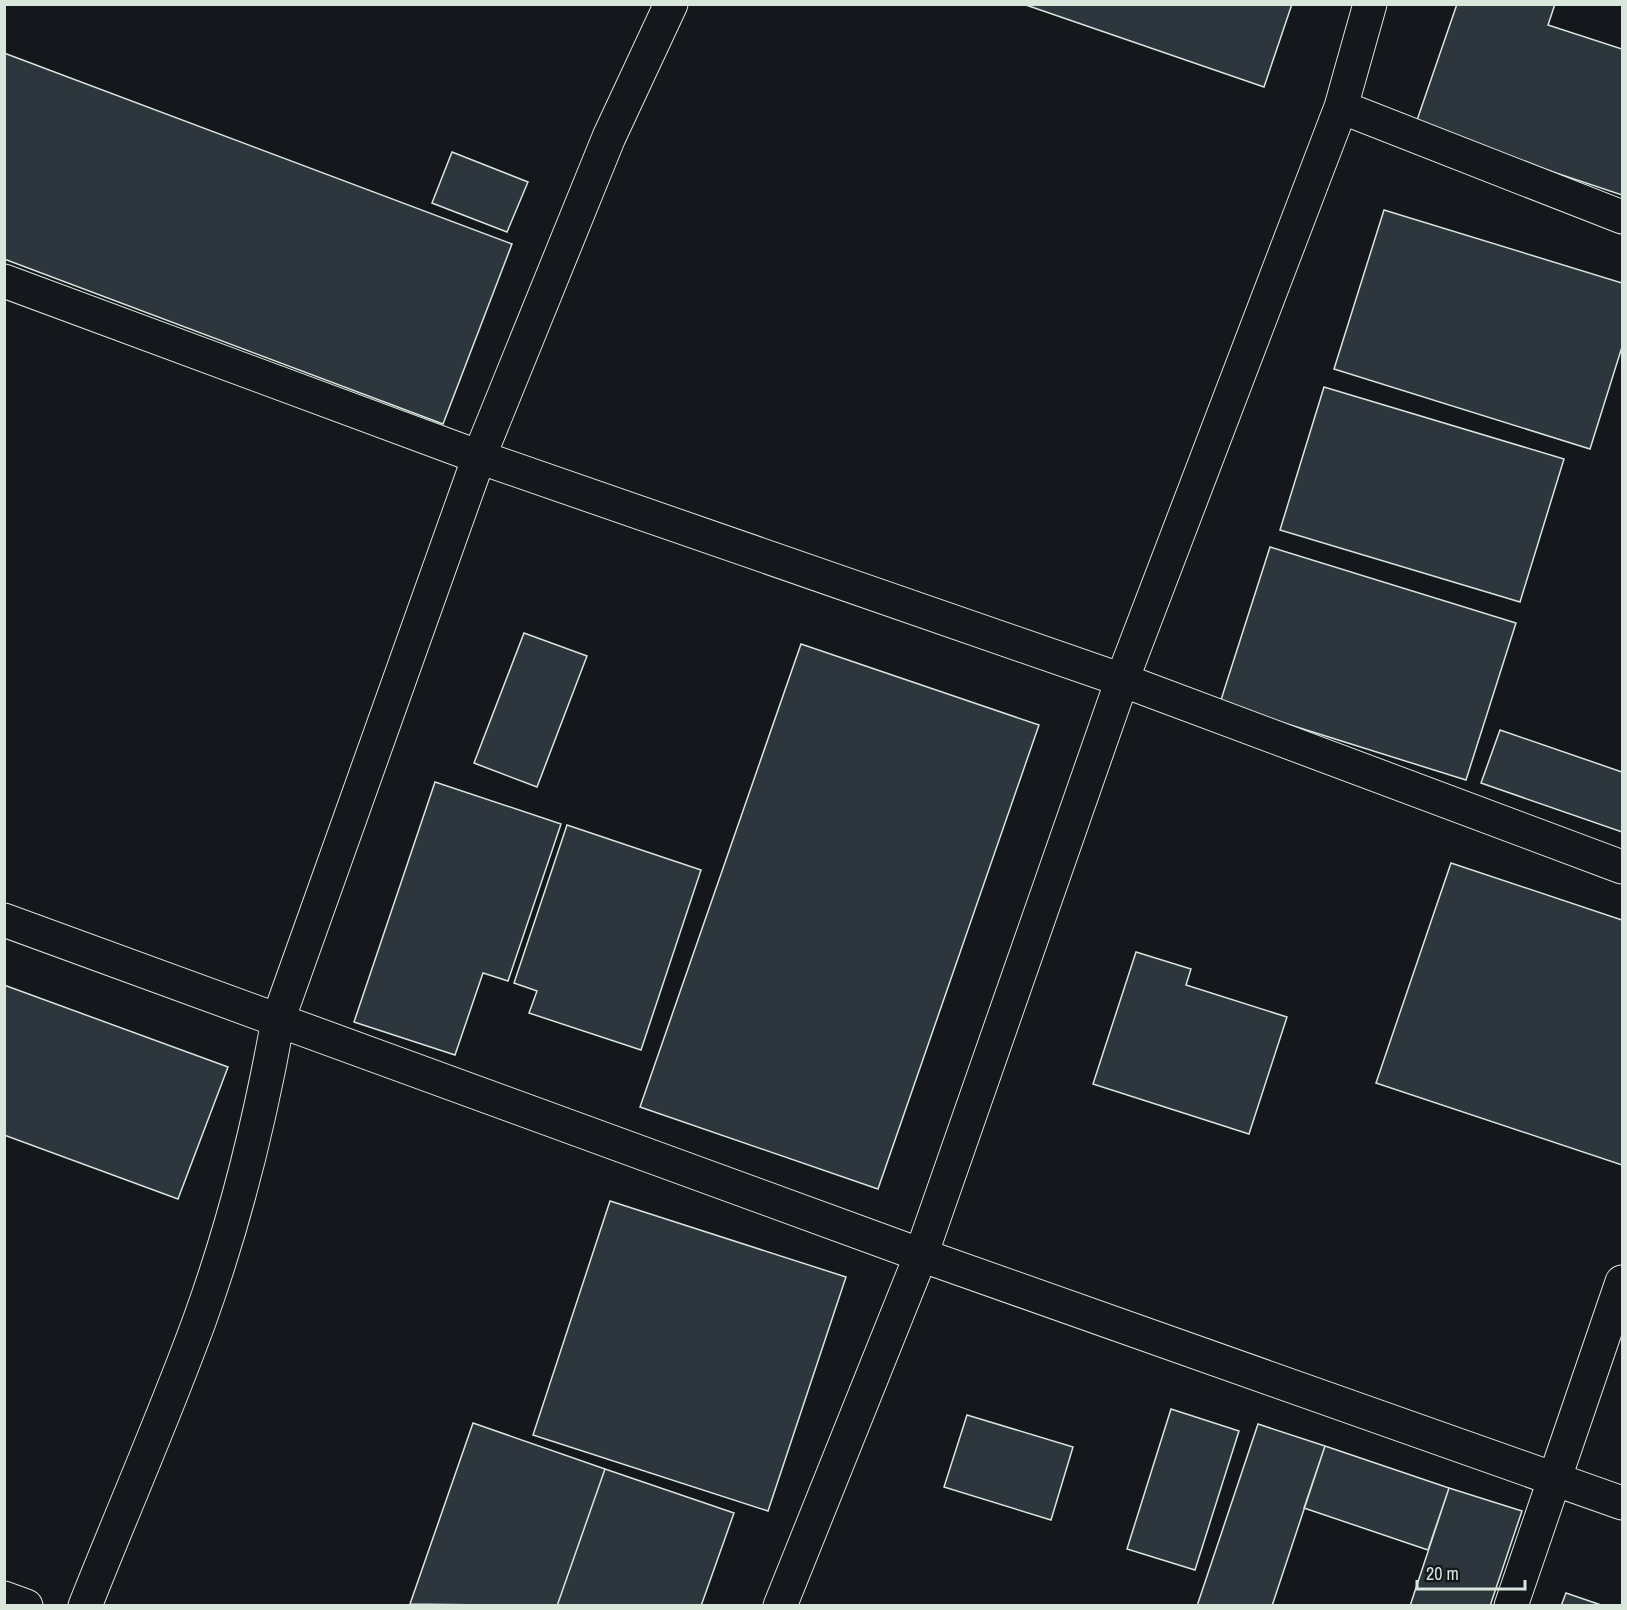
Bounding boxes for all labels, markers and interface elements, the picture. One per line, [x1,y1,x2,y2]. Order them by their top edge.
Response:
scale bar [1417,1553,1525,1591]
text: 20 m [1426,1561,1459,1586]

